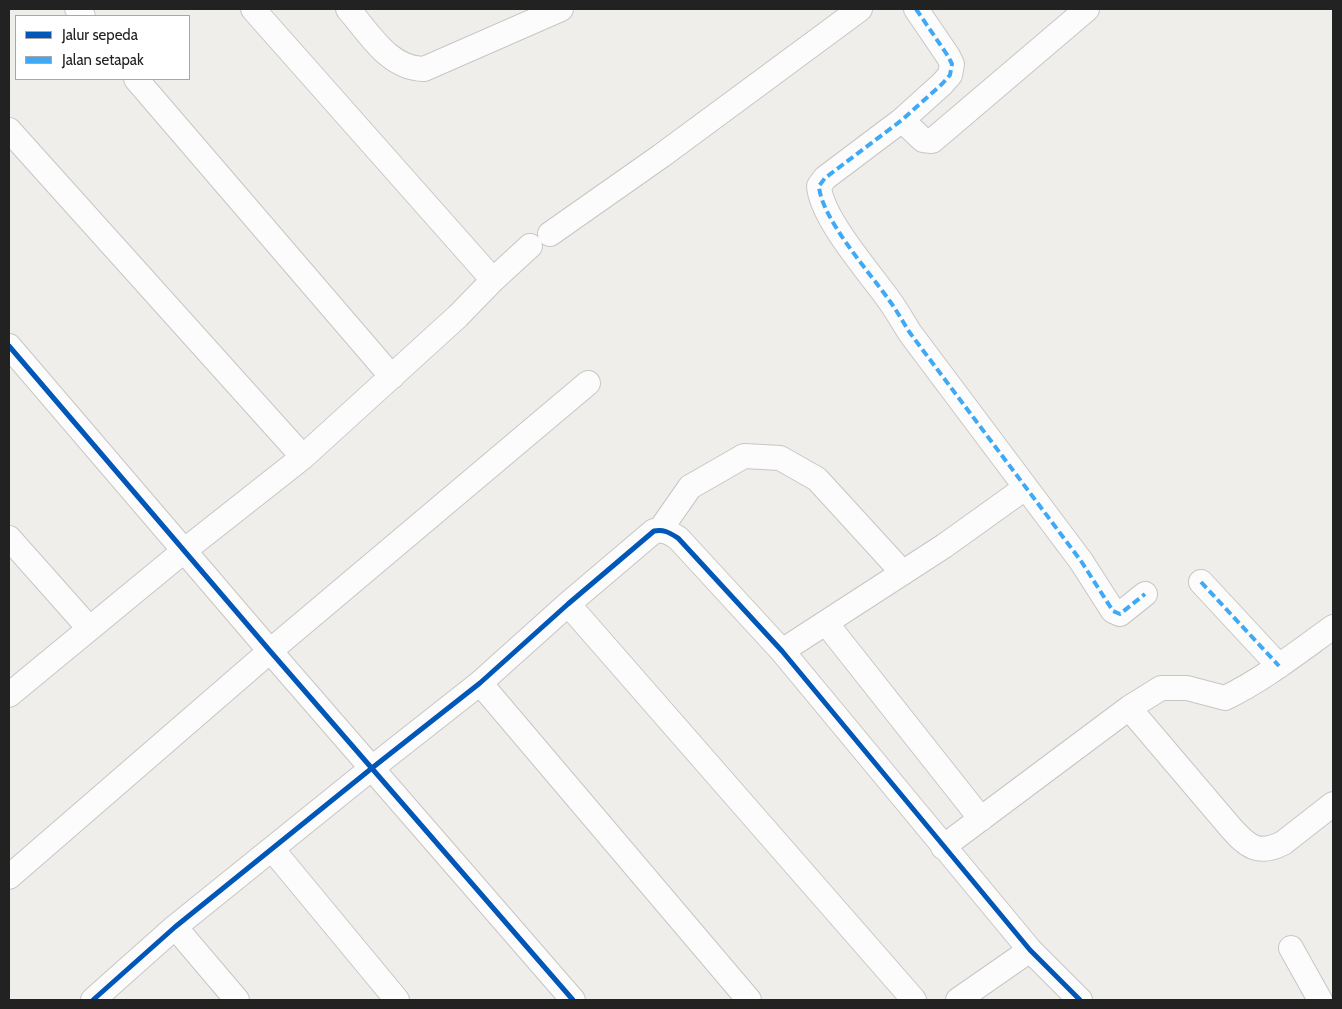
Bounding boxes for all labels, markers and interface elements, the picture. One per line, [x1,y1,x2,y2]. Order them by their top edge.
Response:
legend [15,15,190,80]
text: Jalur sepeda [62,26,138,44]
text: Jalan setapak [62,51,144,69]

